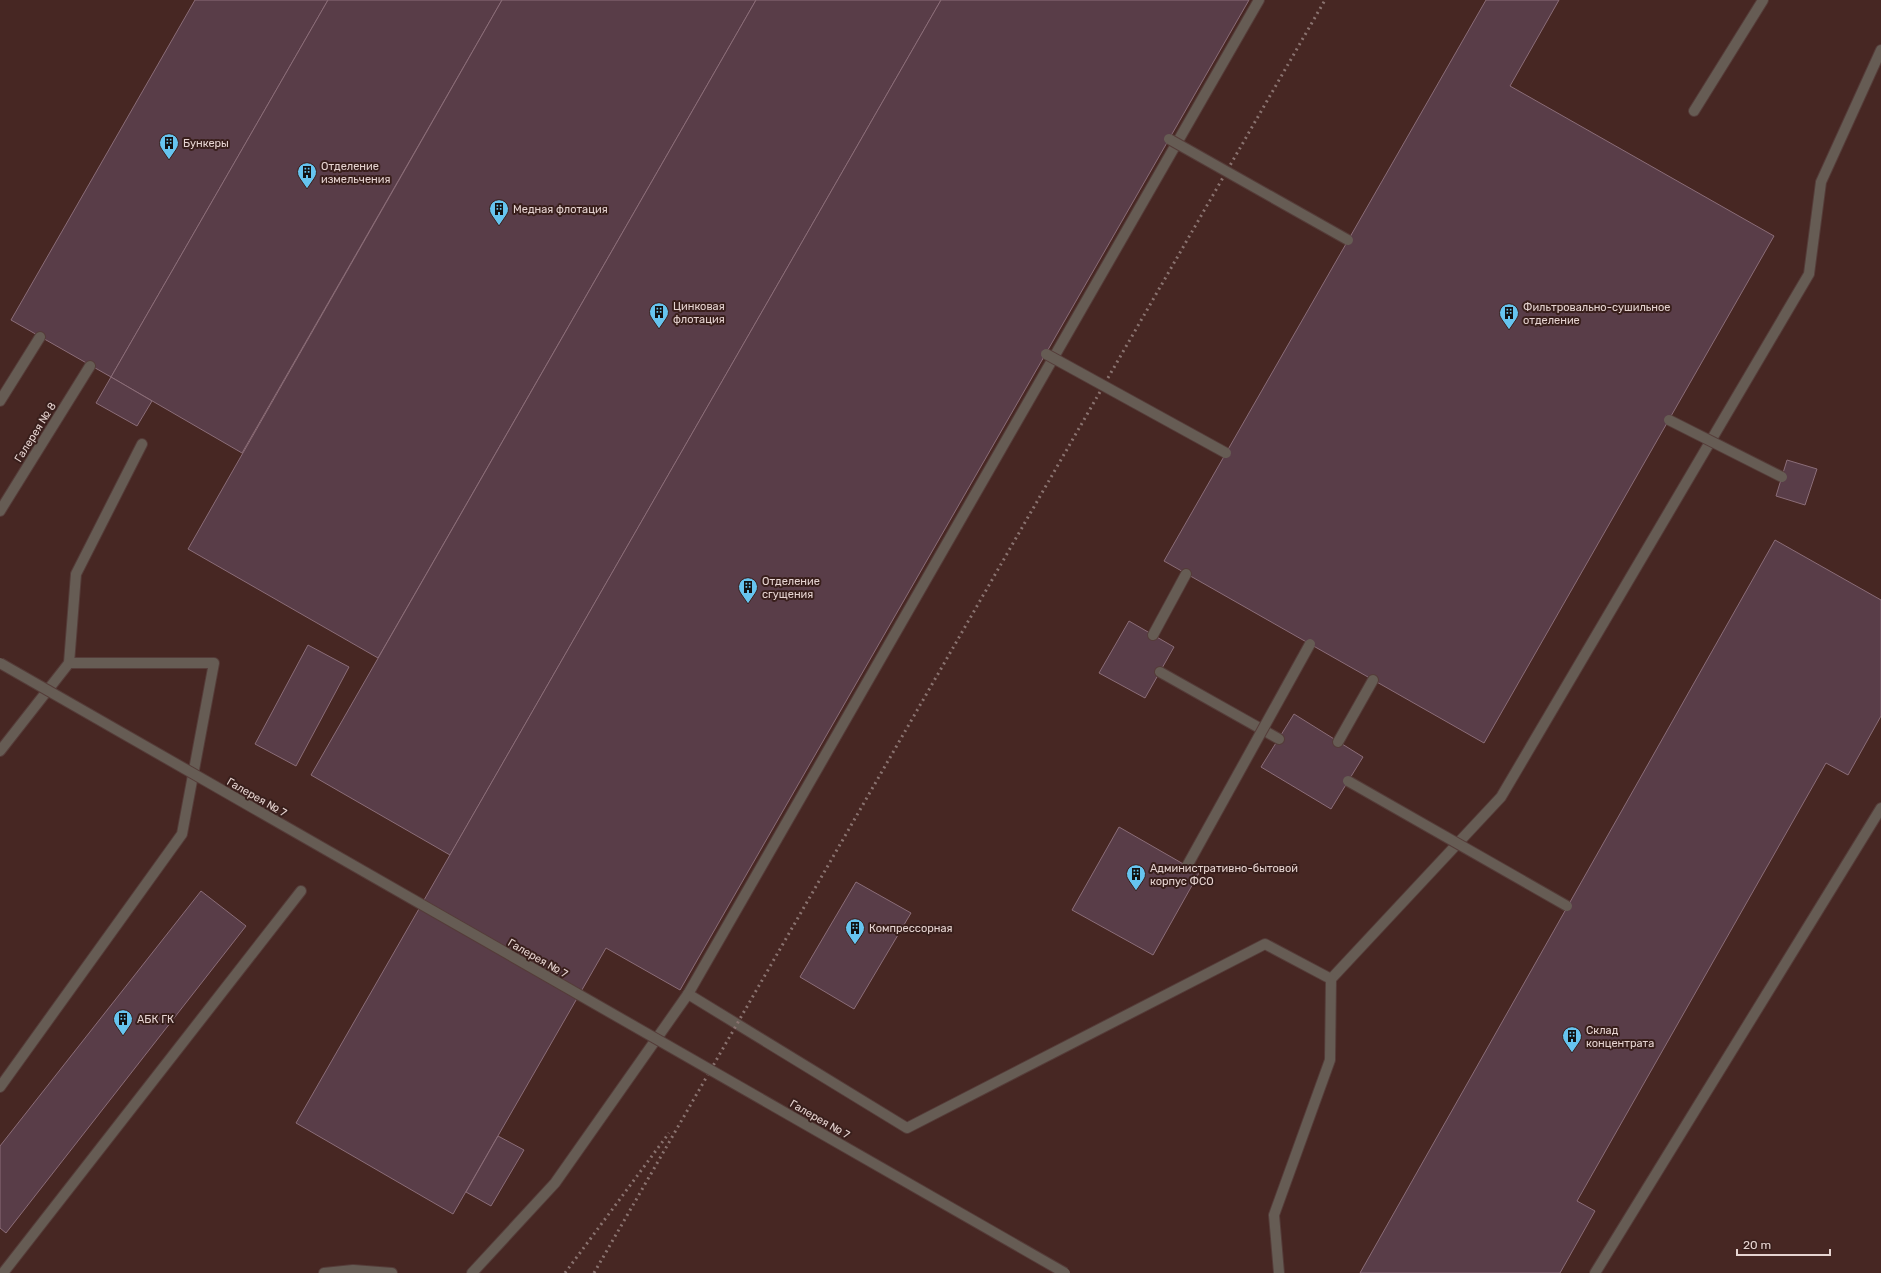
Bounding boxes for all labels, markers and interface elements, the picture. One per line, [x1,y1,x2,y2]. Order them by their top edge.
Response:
building icon: Бункеры [158,132,180,160]
place label: Бункеры [183,137,229,150]
place label: Отделение измельчения [321,160,390,186]
building icon: Отделение измельчения [296,161,318,189]
building icon: Медная флотация [488,198,510,226]
place label: Медная флотация [513,203,608,216]
place label: Цинковая флотация [673,300,725,326]
building icon: Цинковая флотация [648,301,670,329]
place label: Фильтровально-сушильное отделение [1523,301,1671,327]
building icon: Фильтровально-сушильное отделение [1498,302,1520,330]
street label: Галерея № 8 [12,400,59,465]
place label: Отделение сгущения [762,575,820,601]
building icon: Отделение сгущения [737,576,759,604]
street label: Галерея № 7 [225,775,289,820]
place label: Административно-бытовой корпус ФСО [1150,862,1298,888]
building icon: Административно-бытовой корпус ФСО [1125,863,1147,891]
building icon: Компрессорная [844,917,866,945]
place label: Компрессорная [869,922,953,935]
street label: Галерея № 7 [506,936,570,981]
building icon: АБК ГК [112,1008,134,1036]
place label: АБК ГК [137,1013,174,1026]
place label: Склад концентрата [1586,1024,1654,1050]
building icon: Склад концентрата [1561,1025,1583,1053]
street label: Галерея № 7 [788,1097,852,1142]
scale bar [1737,1231,1830,1257]
text: 20 m [1743,1238,1771,1252]

